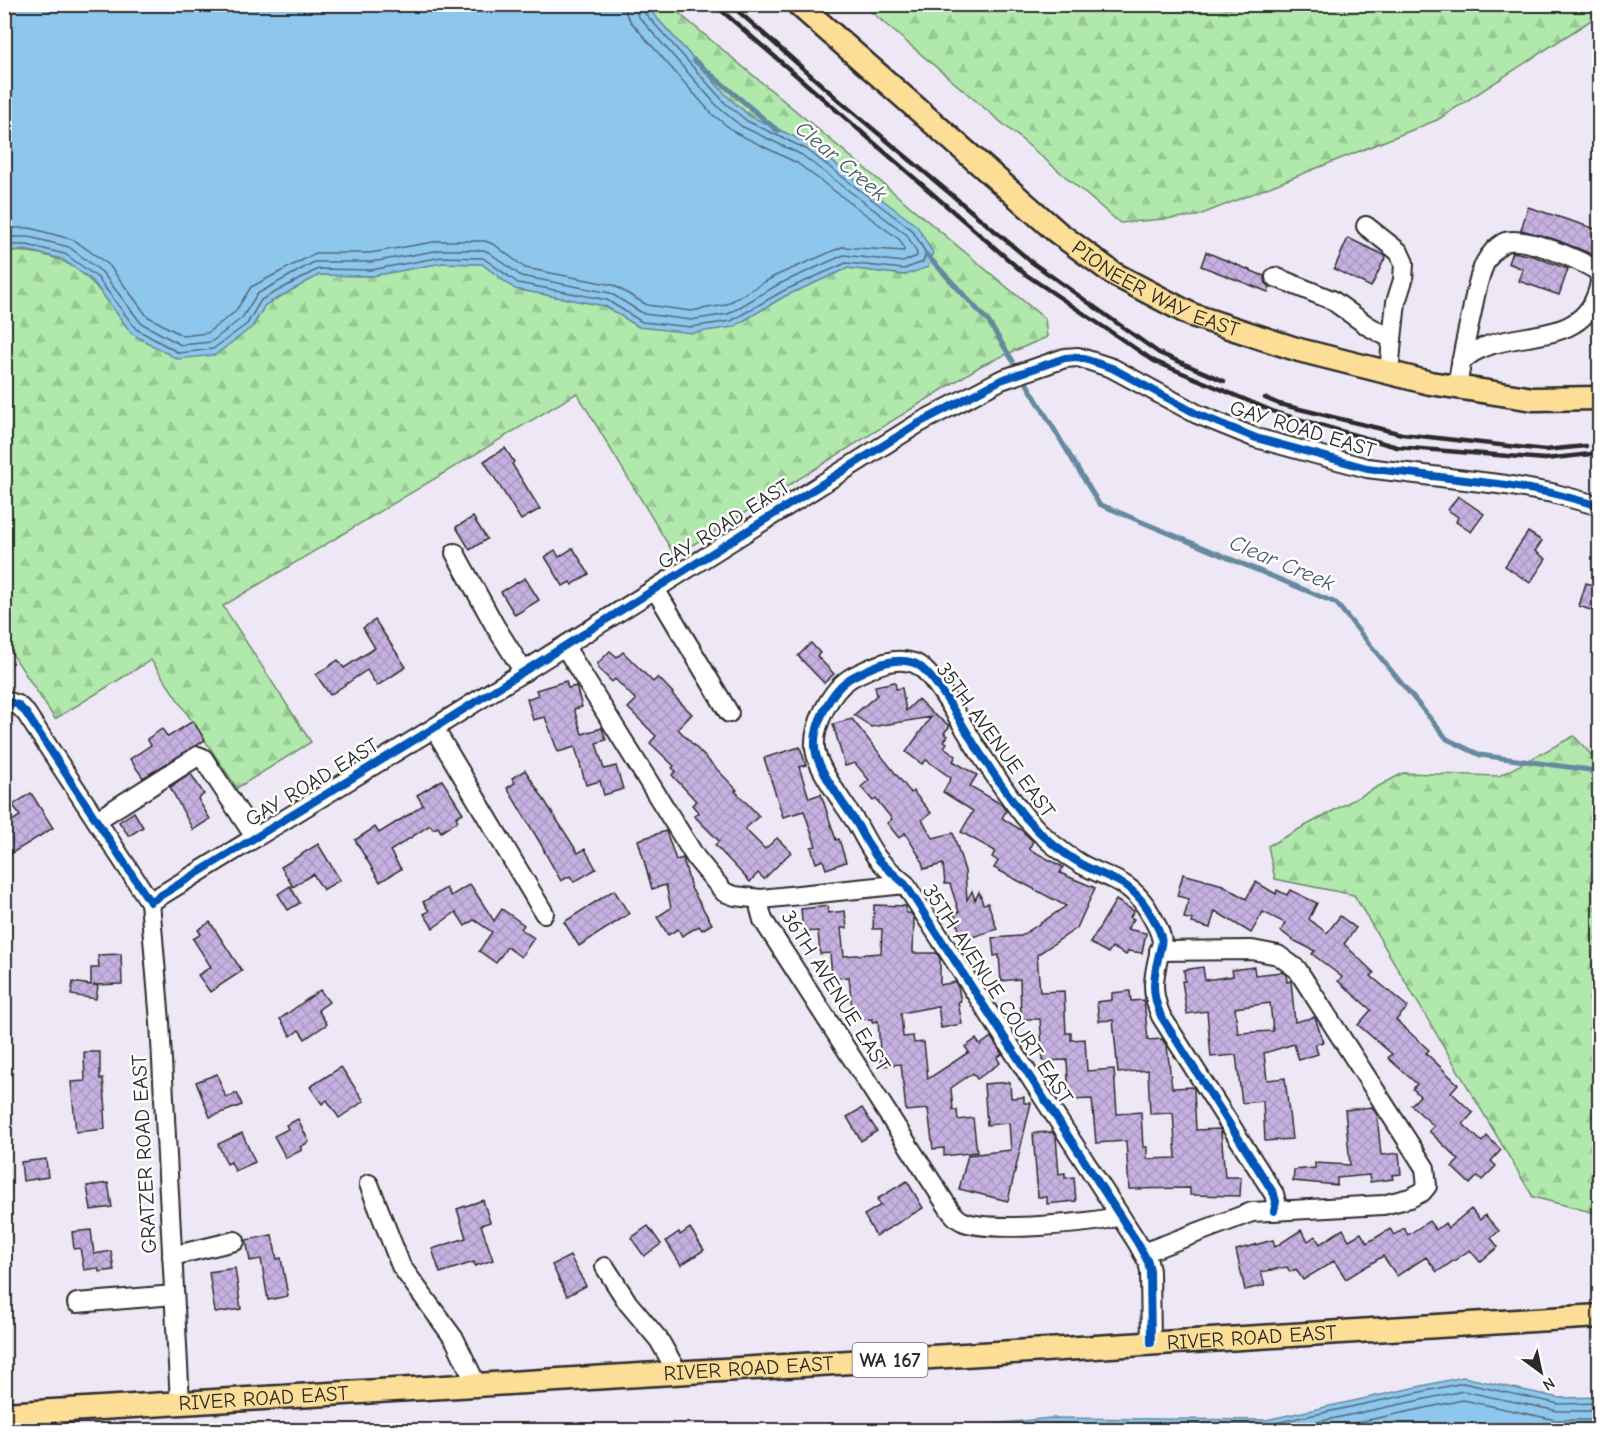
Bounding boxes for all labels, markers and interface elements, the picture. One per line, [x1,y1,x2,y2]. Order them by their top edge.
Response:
water label: Clear Creek [790,115,892,207]
street label: PIONEER WAY EAST [1067,235,1243,342]
street label: GAY ROAD EAST [1227,395,1379,463]
street label: GAY ROAD EAST [653,474,795,574]
water label: Clear Creek [1226,529,1339,597]
street label: 35TH AVENUE EAST [932,658,1060,822]
street label: GAY ROAD EAST [241,733,383,831]
street label: 35TH AVENUE COURT EAST [918,880,1078,1108]
street label: 36TH AVENUE EAST [777,906,895,1076]
street label: GRATZER ROAD EAST [127,1054,161,1254]
street label: RIVER ROAD EAST [1166,1320,1337,1355]
north arrow [1511,1342,1571,1402]
road number: WA 167 [852,1343,928,1377]
street label: RIVER ROAD EAST [663,1351,834,1385]
text: N [1539,1373,1558,1394]
street label: RIVER ROAD EAST [178,1381,349,1415]

